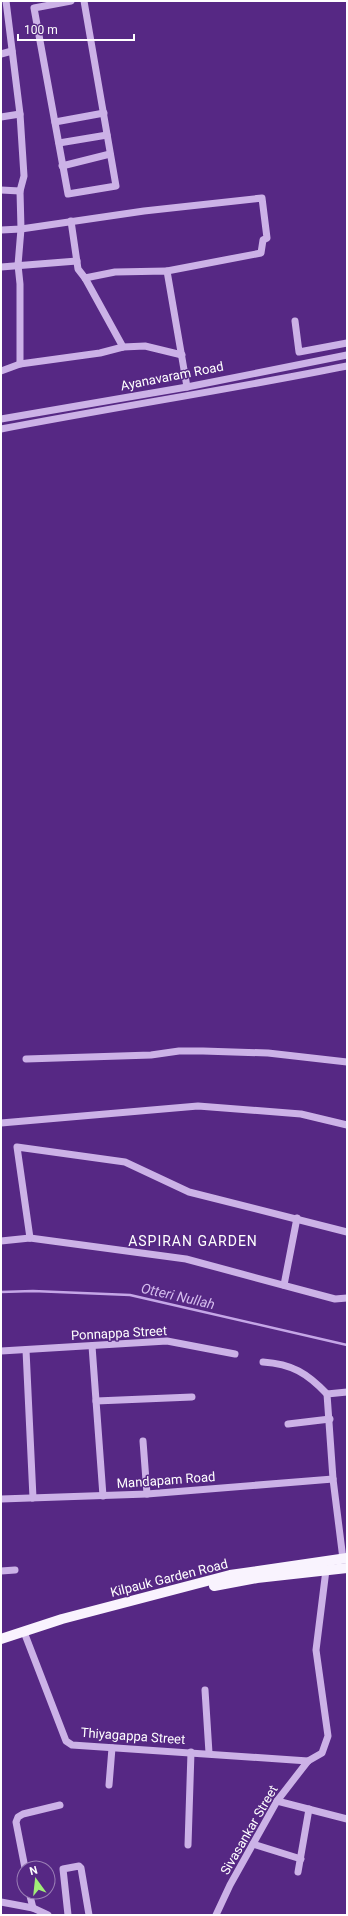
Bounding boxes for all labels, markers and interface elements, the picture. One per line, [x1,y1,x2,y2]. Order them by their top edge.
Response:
scale bar [18,16,134,42]
text: 100 m [24,23,58,37]
street label: Ayanavaram Road [119,359,225,393]
district label: ASPIRAN GARDEN [128,1233,258,1249]
water label: Otteri Nullah [139,1280,217,1312]
street label: Ponnappa Street [71,1323,167,1343]
street label: Mandapam Road [116,1469,216,1491]
street label: Kilpauk Garden Road [109,1556,229,1600]
street label: Thiyagappa Street [80,1725,186,1747]
street label: Sivasankar Street [217,1783,281,1877]
north arrow [16,1860,56,1900]
text: N [28,1863,39,1878]

